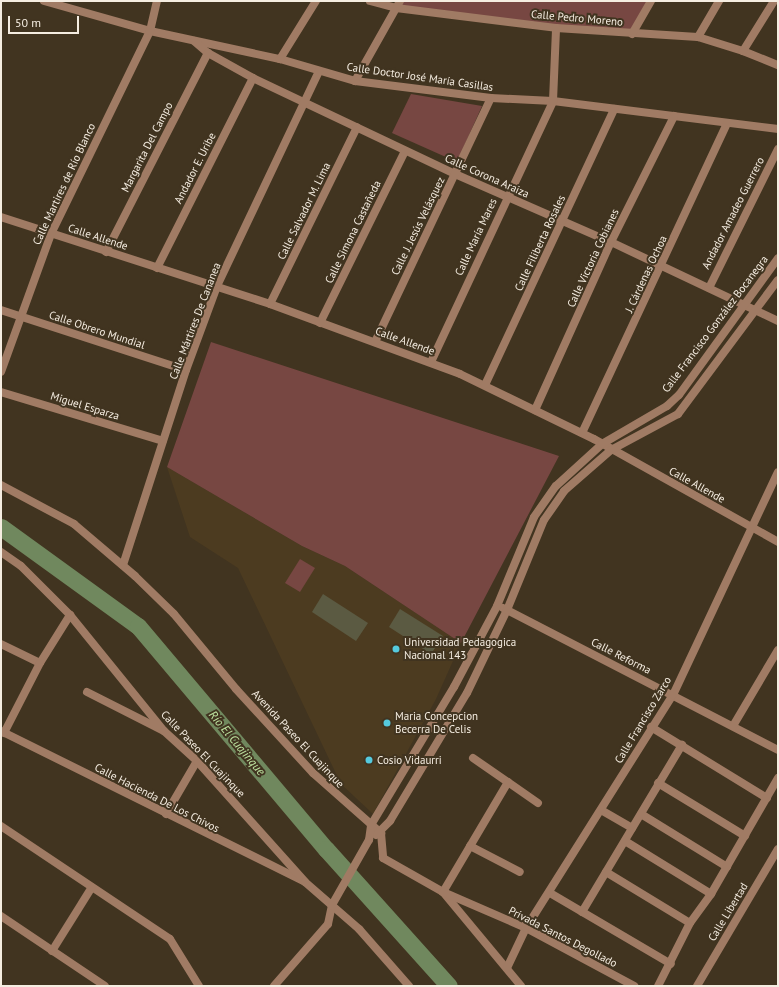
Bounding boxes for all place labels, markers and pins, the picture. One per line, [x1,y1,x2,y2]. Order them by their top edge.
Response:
place label: Universidad Pedagogica Nacional 143 [404,636,516,662]
marker: Universidad Pedagogica Nacional 143 [391,644,401,654]
place label: Maria Concepcion Becerra De Celis [395,710,478,736]
marker: Maria Concepcion Becerra De Celis [382,718,392,728]
place label: Cosio Vidaurri [377,753,442,767]
marker: Cosio Vidaurri [364,755,374,765]

